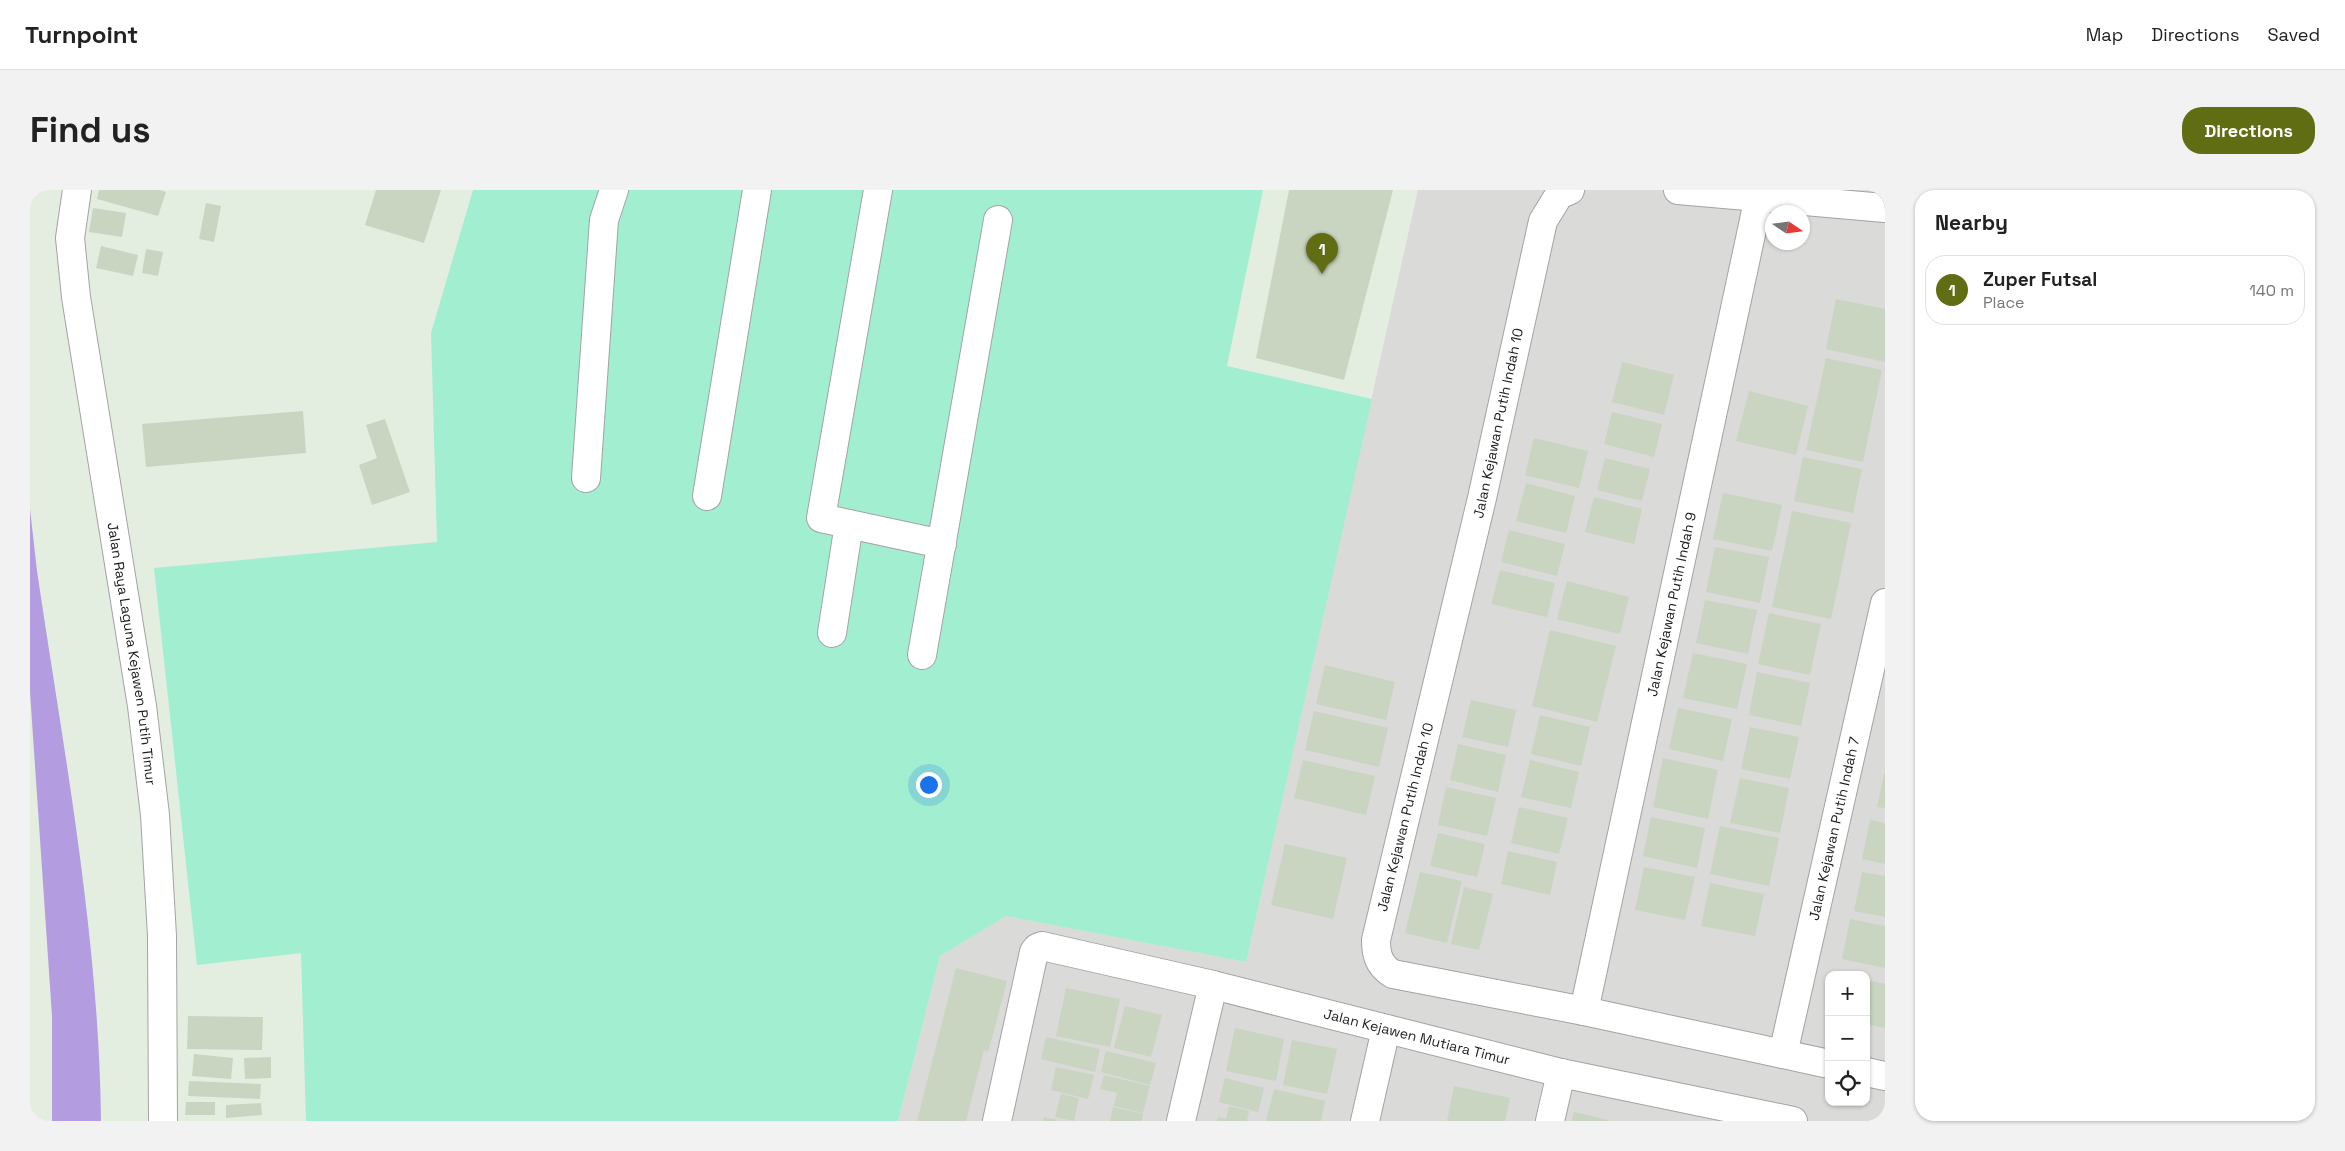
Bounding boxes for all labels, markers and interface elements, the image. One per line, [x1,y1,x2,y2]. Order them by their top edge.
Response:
text: Turnpoint [25,19,138,50]
text: Map [2086,23,2123,46]
text: Directions [2151,23,2240,46]
text: Saved [2268,23,2320,46]
button: Directions [2182,107,2315,154]
text: Find us [30,108,151,152]
north arrow [1765,205,1810,250]
text: Nearby [1935,209,2008,236]
pin: 1 [1306,233,1338,274]
text: Zuper Futsal [1983,267,2097,292]
text: 1 [1948,280,1956,301]
text: 140 m [2249,280,2294,301]
text: Place [1983,292,2025,313]
street label: Jalan Kejawan Putih Indah 10 [1469,326,1527,520]
street label: Jalan Kejawan Putih Indah 9 [1643,510,1700,698]
street label: Jalan Raya Laguna Kejawen Putih Timur [103,521,160,786]
street label: Jalan Kejawan Putih Indah 10 [1373,721,1437,913]
street label: Jalan Kejawan Putih Indah 7 [1805,735,1863,922]
your location [916,772,942,798]
map controls [1825,971,1870,1106]
button: + [1825,971,1870,1016]
street label: Jalan Kejawen Mutiara Timur [1322,1004,1512,1069]
button: − [1825,1016,1870,1061]
button: locate [1825,1061,1870,1106]

